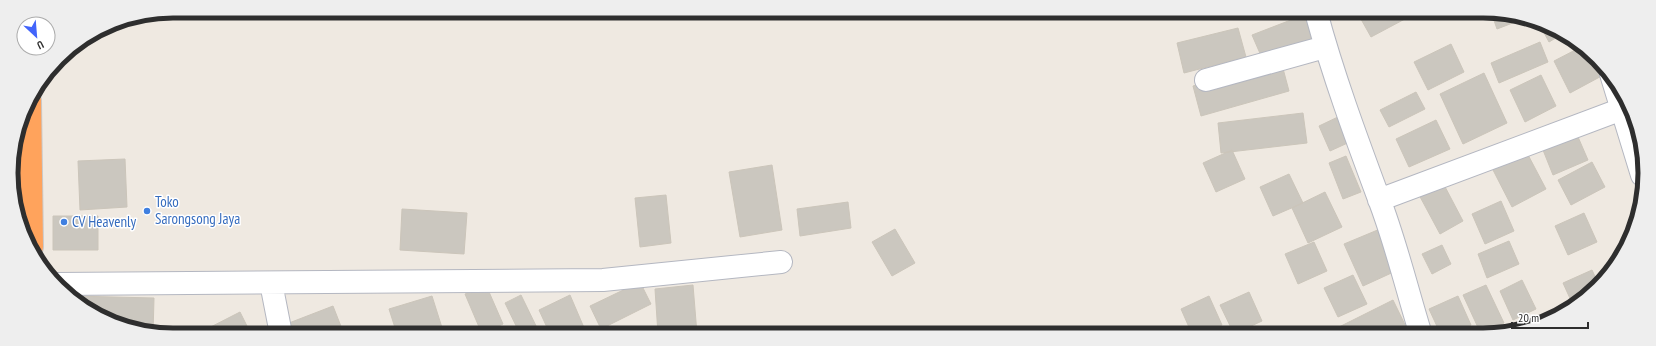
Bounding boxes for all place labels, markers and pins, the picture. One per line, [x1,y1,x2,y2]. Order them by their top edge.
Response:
place label: Toko Sarongsong Jaya [155,192,240,228]
marker: Toko Sarongsong Jaya [142,206,152,216]
place label: CV Heavenly [72,212,137,231]
marker: CV Heavenly [59,217,69,227]

